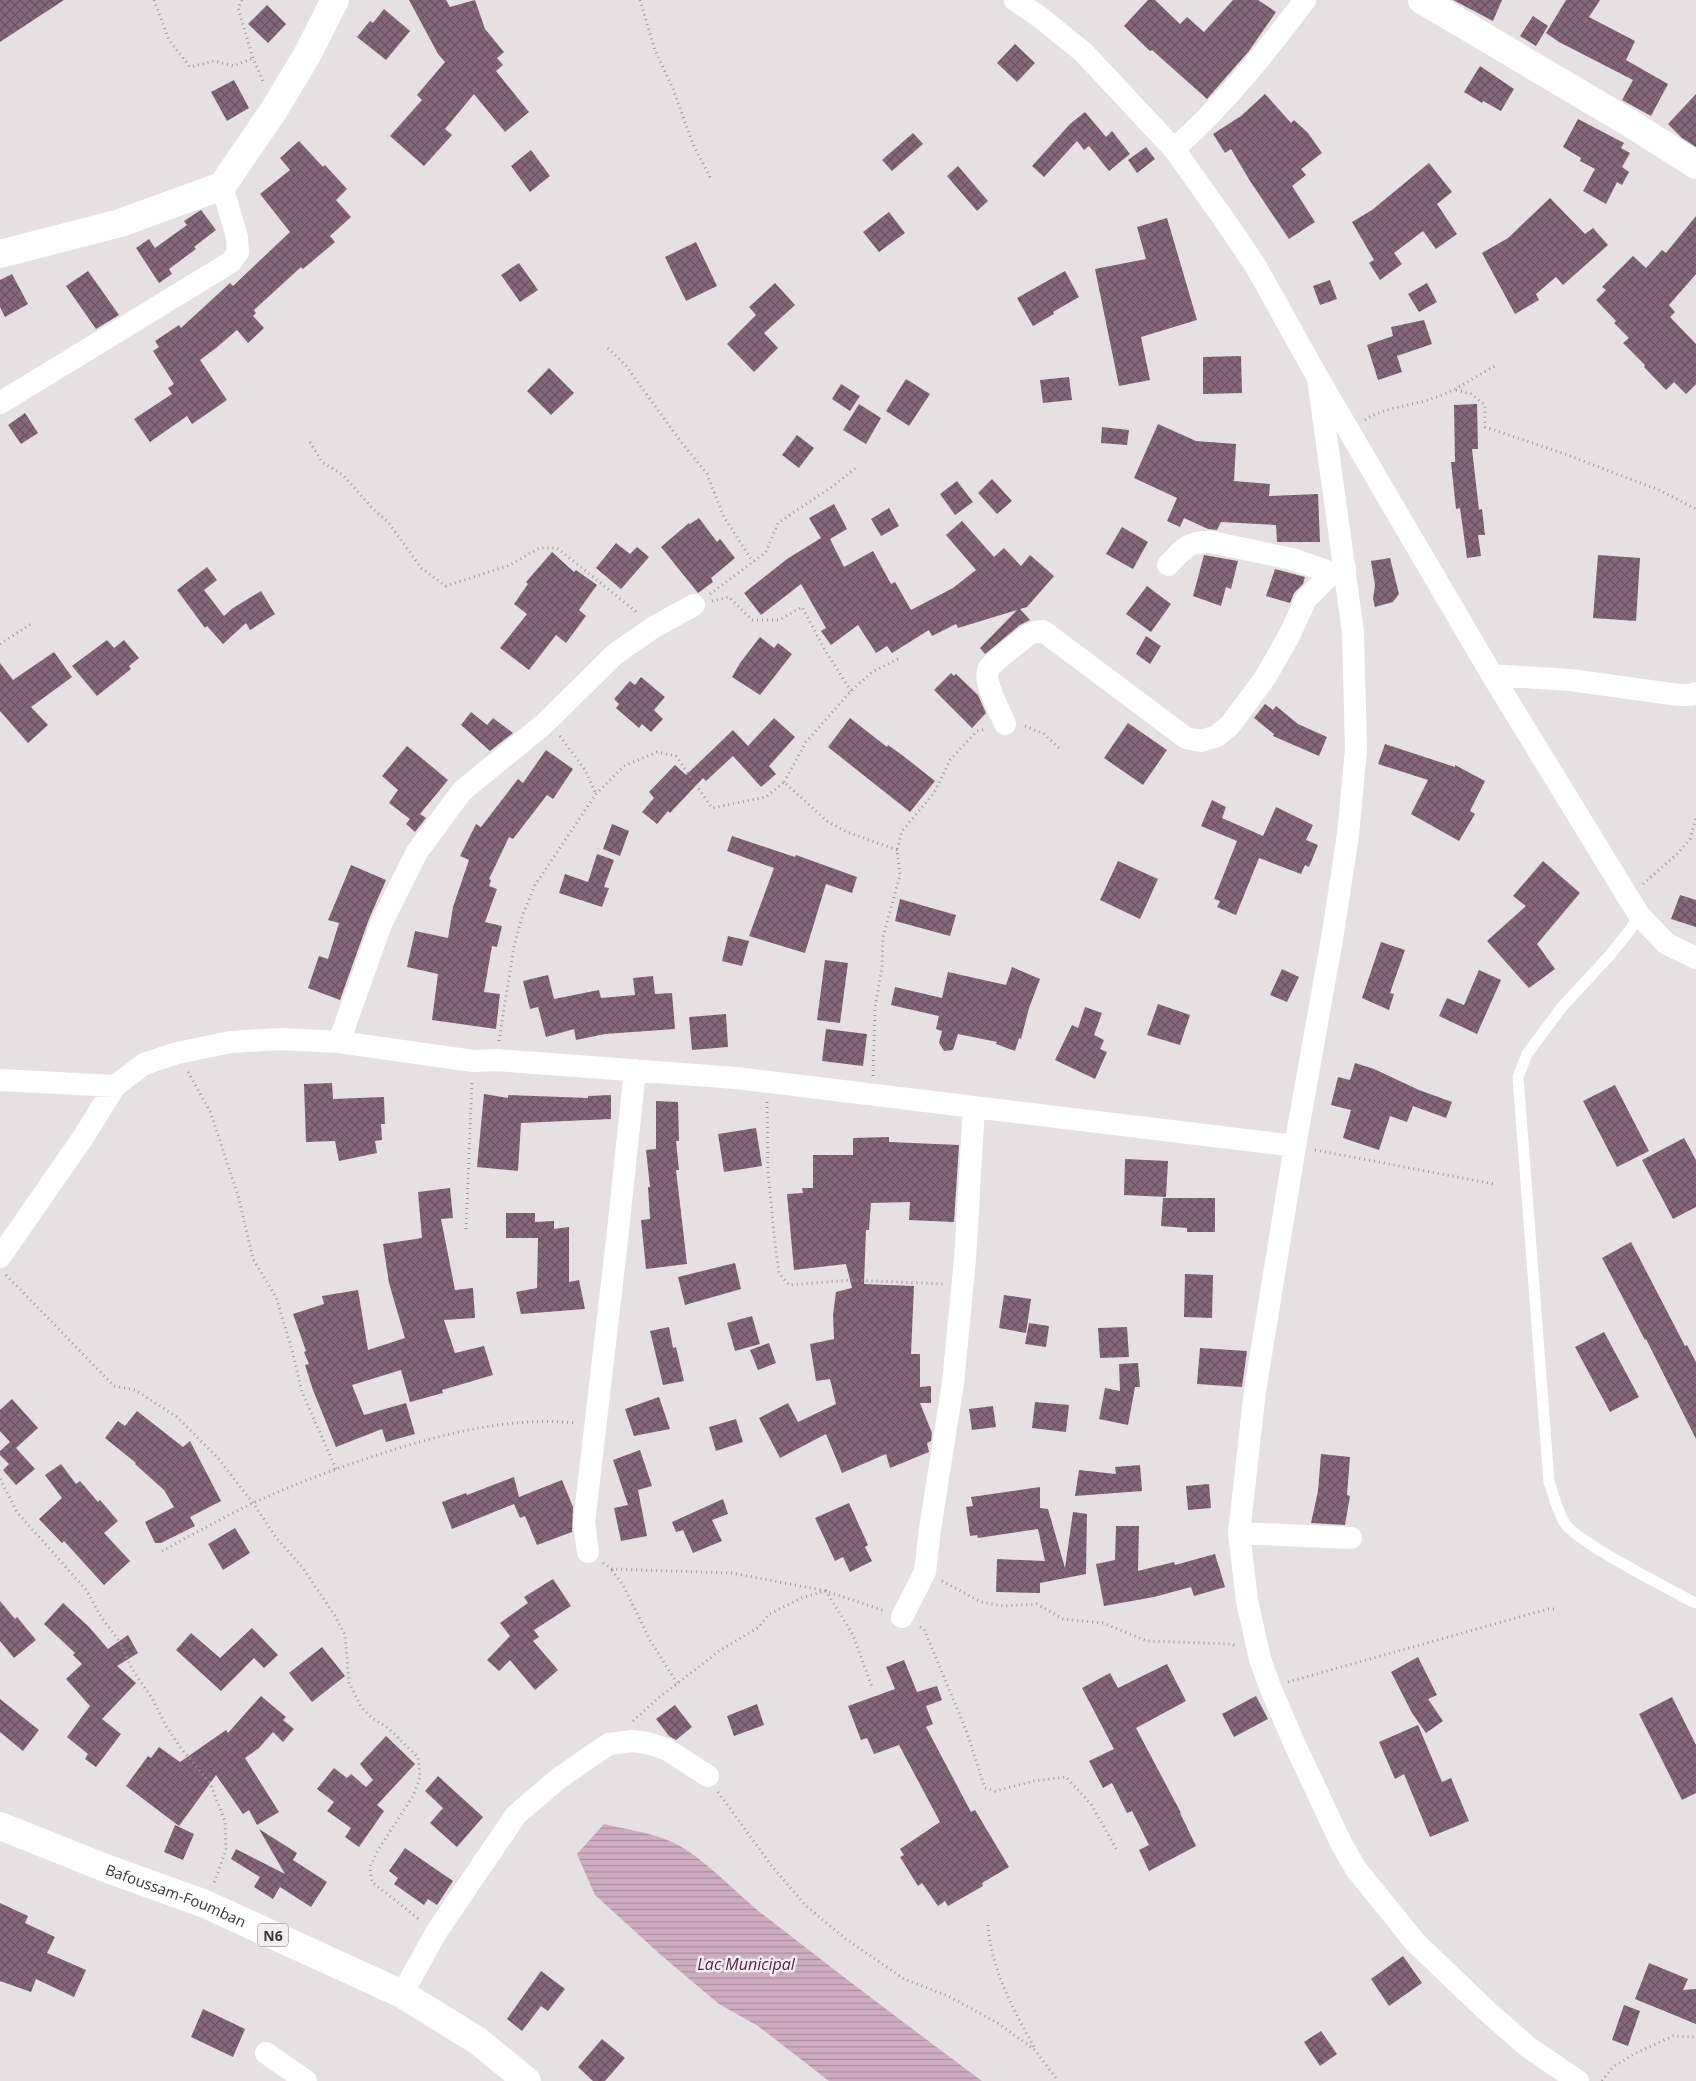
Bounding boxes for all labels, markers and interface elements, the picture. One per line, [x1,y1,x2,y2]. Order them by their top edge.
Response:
street label: Bafoussam-Foumban [103,1859,249,1931]
road number: N6 [258,1924,288,1946]
water label: Lac Municipal [697,1953,796,1975]

